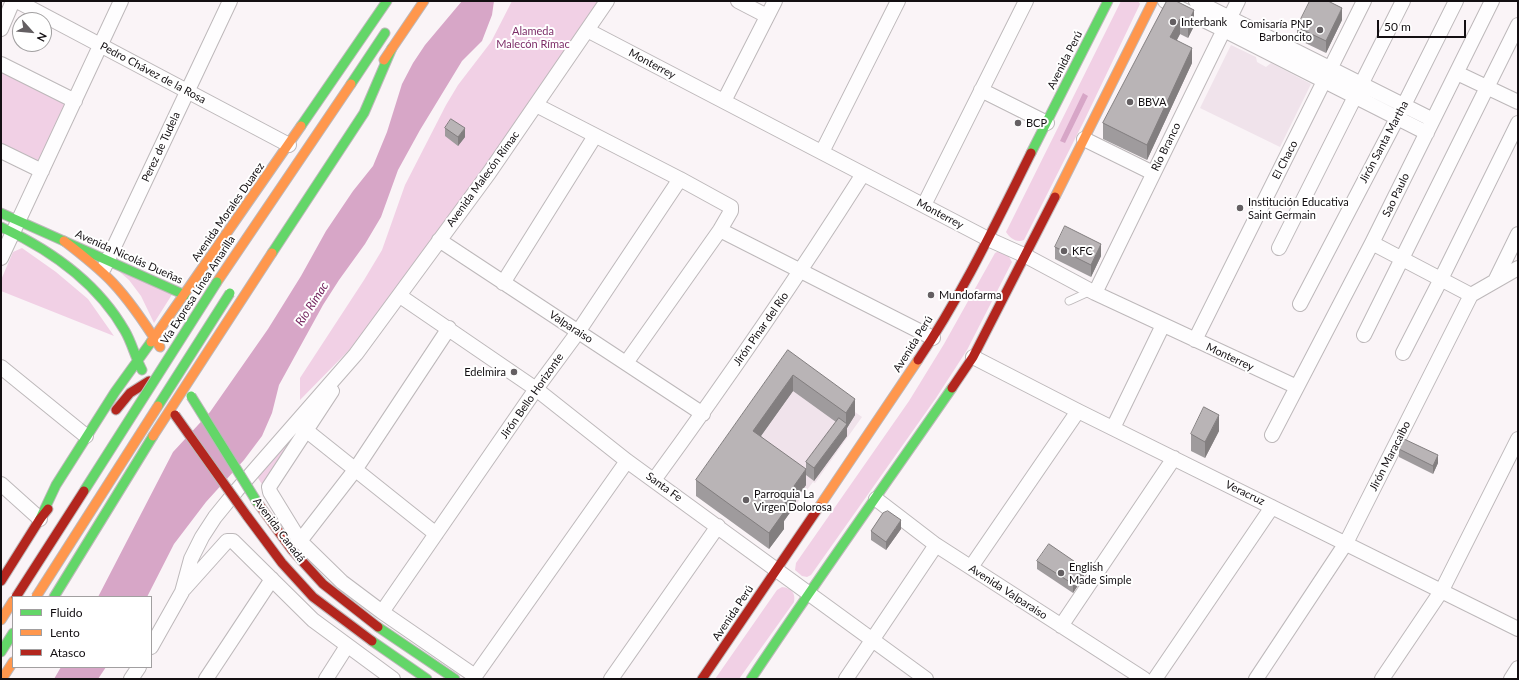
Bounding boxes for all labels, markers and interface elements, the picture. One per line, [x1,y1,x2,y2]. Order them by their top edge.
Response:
north arrow [12,12,52,52]
scale bar [1379,12,1468,38]
place label: Interbank [1181,15,1227,29]
marker: Interbank [1168,17,1178,27]
place label: Comisaría PNP Barboncito [1240,17,1312,43]
text: 50 m [1384,19,1411,34]
park label: Alameda Malecón Rímac [496,24,570,50]
marker: Comisaría PNP Barboncito [1315,25,1325,35]
street label: Avenida Perú [1045,29,1085,91]
text: N [35,30,50,44]
street label: Pedro Chávez de la Rosa [98,40,208,106]
street label: Monterrey [626,46,678,82]
place label: BBVA [1138,95,1166,109]
marker: BBVA [1125,97,1135,107]
street label: Jirón Santa Martha [1357,99,1411,185]
street label: Perez de Tudela [139,110,183,184]
place label: BCP [1026,116,1047,130]
marker: BCP [1013,118,1023,128]
street label: Río Branco [1149,121,1183,173]
street label: Avenida Malecón Rímac [444,129,522,229]
street label: El Chaco [1270,138,1300,182]
street label: Avenida Morales Duarez [189,160,267,264]
street label: Sao Paulo [1380,171,1412,219]
place label: Institución Educativa Saint Germain [1248,195,1349,221]
street label: Monterrey [914,196,966,232]
marker: Institución Educativa Saint Germain [1235,203,1245,213]
street label: Avenida Nicolás Dueñas [73,227,185,287]
street label: Vía Expresa Línea Amarilla [158,233,238,347]
place label: KFC [1072,244,1093,258]
marker: KFC [1059,246,1069,256]
water label: Río Rímac [293,279,331,329]
place label: Mundofarma [939,288,1001,302]
street label: Jirón Pinar del Río [731,290,791,368]
marker: Mundofarma [926,290,936,300]
street label: Valparaiso [547,308,595,346]
street label: Avenida Perú [890,313,936,375]
street label: Monterrey [1204,340,1256,374]
street label: Jirón Bello Horizonte [498,351,566,441]
place label: Edelmira [464,365,506,379]
marker: Edelmira [509,367,519,377]
street label: Jirón Maracaibo [1367,419,1413,493]
street label: Santa Fe [643,470,685,504]
street label: Veracruz [1223,478,1267,508]
place label: Parroquia La Virgen Dolorosa [754,487,832,513]
street label: Avenida Canadá [250,495,308,565]
marker: Parroquia La Virgen Dolorosa [741,495,751,505]
place label: English Made Simple [1069,560,1131,586]
street label: Avenida Valparaiso [966,562,1050,622]
marker: English Made Simple [1056,568,1066,578]
street label: Avenida Perú [710,583,756,643]
legend [12,596,152,668]
text: Fluido [50,605,83,620]
text: Lento [50,625,80,640]
text: Atasco [50,645,86,660]

